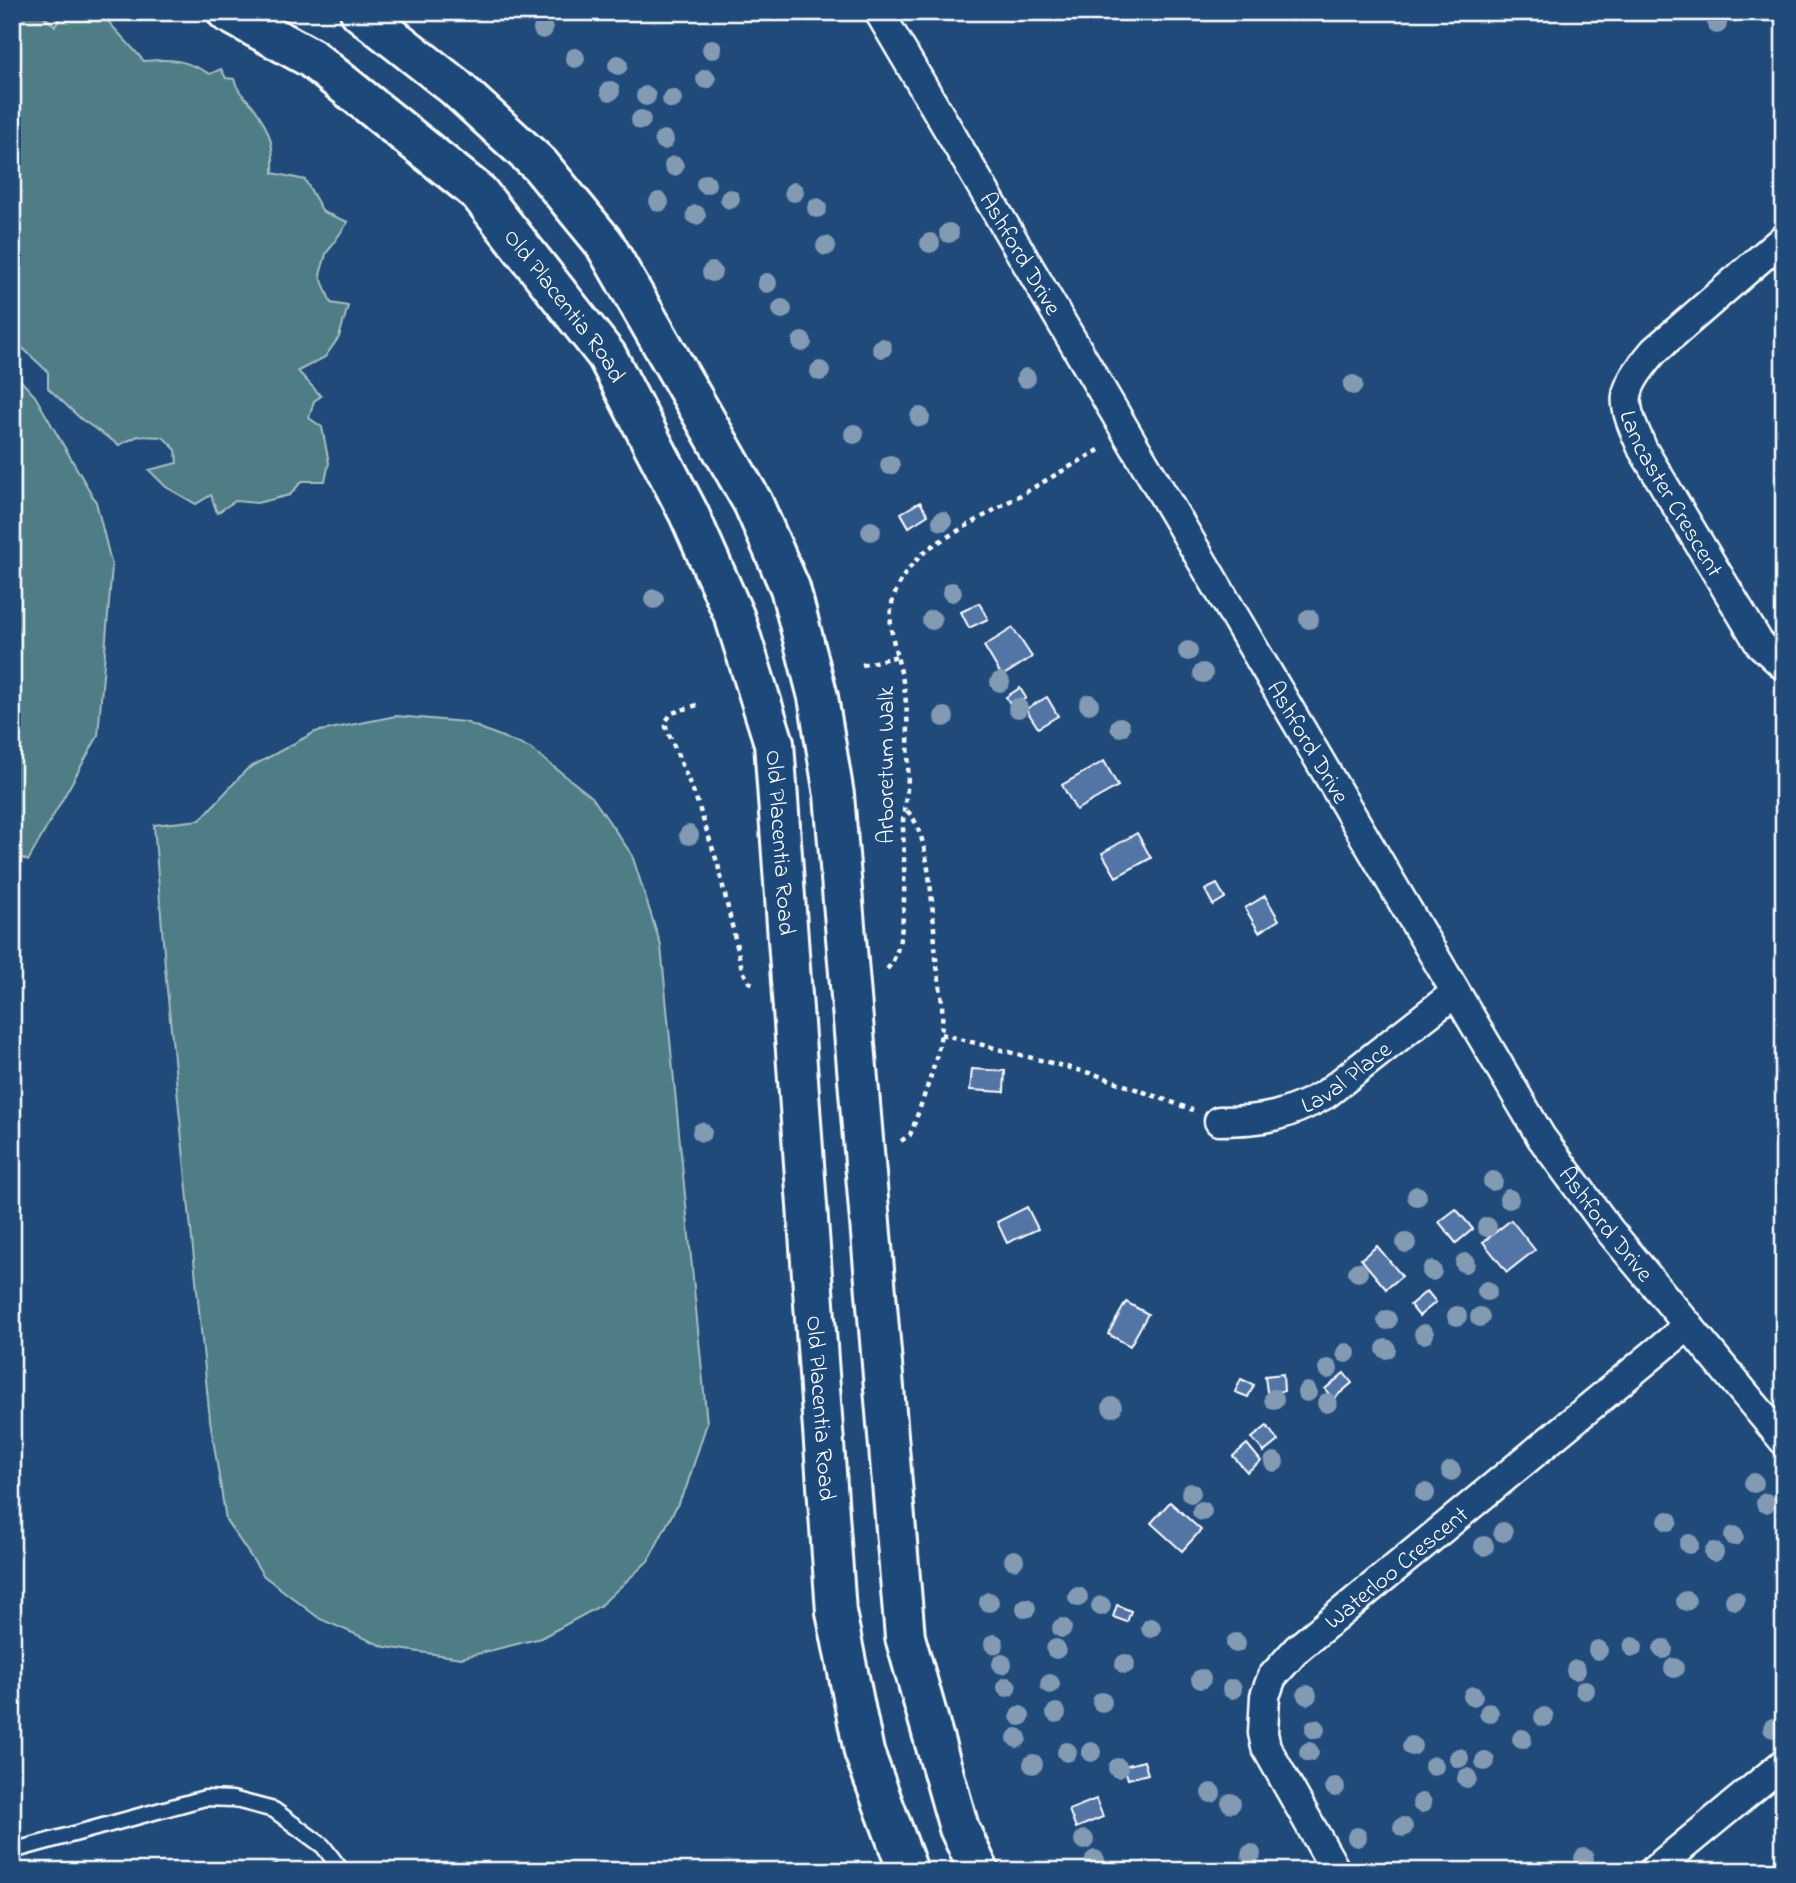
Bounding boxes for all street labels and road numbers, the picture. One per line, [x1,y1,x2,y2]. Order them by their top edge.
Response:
street label: Ashford Drive [969,186,1069,323]
street label: Old Placentia Road [493,222,633,390]
street label: Lancaster Crescent [1609,407,1731,585]
street label: Ashford Drive [1256,675,1357,812]
street label: Arboretum Walk [870,686,905,844]
street label: Old Placentia Road [755,749,803,937]
street label: Laval Place [1296,1034,1400,1124]
street label: Ashford Drive [1548,1160,1661,1291]
street label: Old Placentia Road [795,1314,843,1503]
street label: Waterloo Crescent [1318,1499,1477,1639]

